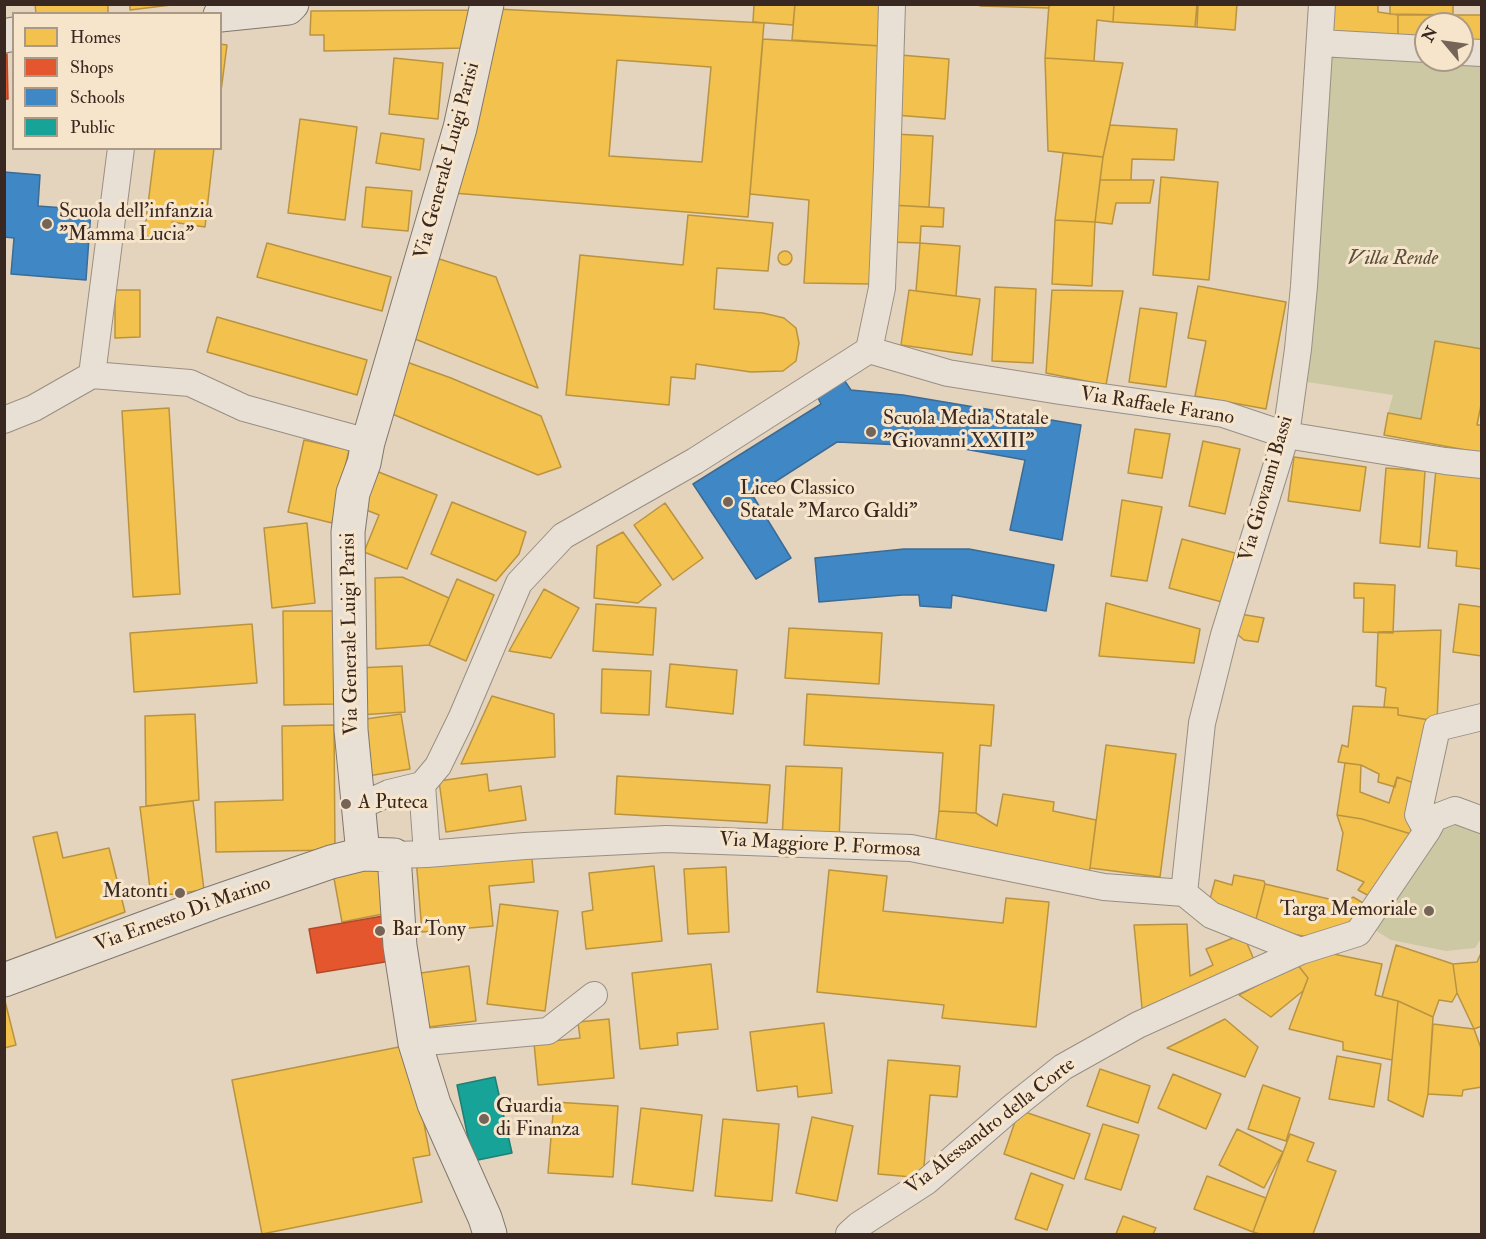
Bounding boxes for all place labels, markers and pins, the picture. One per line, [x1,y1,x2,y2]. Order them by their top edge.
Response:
place label: Scuola dell'infanzia "Mamma Lucia" [59,201,213,248]
marker: Scuola dell'infanzia "Mamma Lucia" [40,217,54,231]
place label: Scuola Media Statale "Giovanni XXIII" [883,408,1048,455]
marker: Scuola Media Statale "Giovanni XXIII" [864,425,878,439]
place label: Liceo Classico Statale "Marco Galdi" [740,478,918,525]
marker: Liceo Classico Statale "Marco Galdi" [721,495,735,509]
place label: A Puteca [358,792,428,816]
marker: A Puteca [339,797,353,811]
place label: Matonti [103,881,168,905]
marker: Matonti [173,886,187,900]
place label: Targa Memoriale [1280,899,1417,923]
marker: Targa Memoriale [1422,904,1436,918]
place label: Bar Tony [392,919,466,943]
marker: Bar Tony [373,924,387,938]
place label: Guardia di Finanza [496,1096,580,1143]
marker: Guardia di Finanza [477,1112,491,1126]

